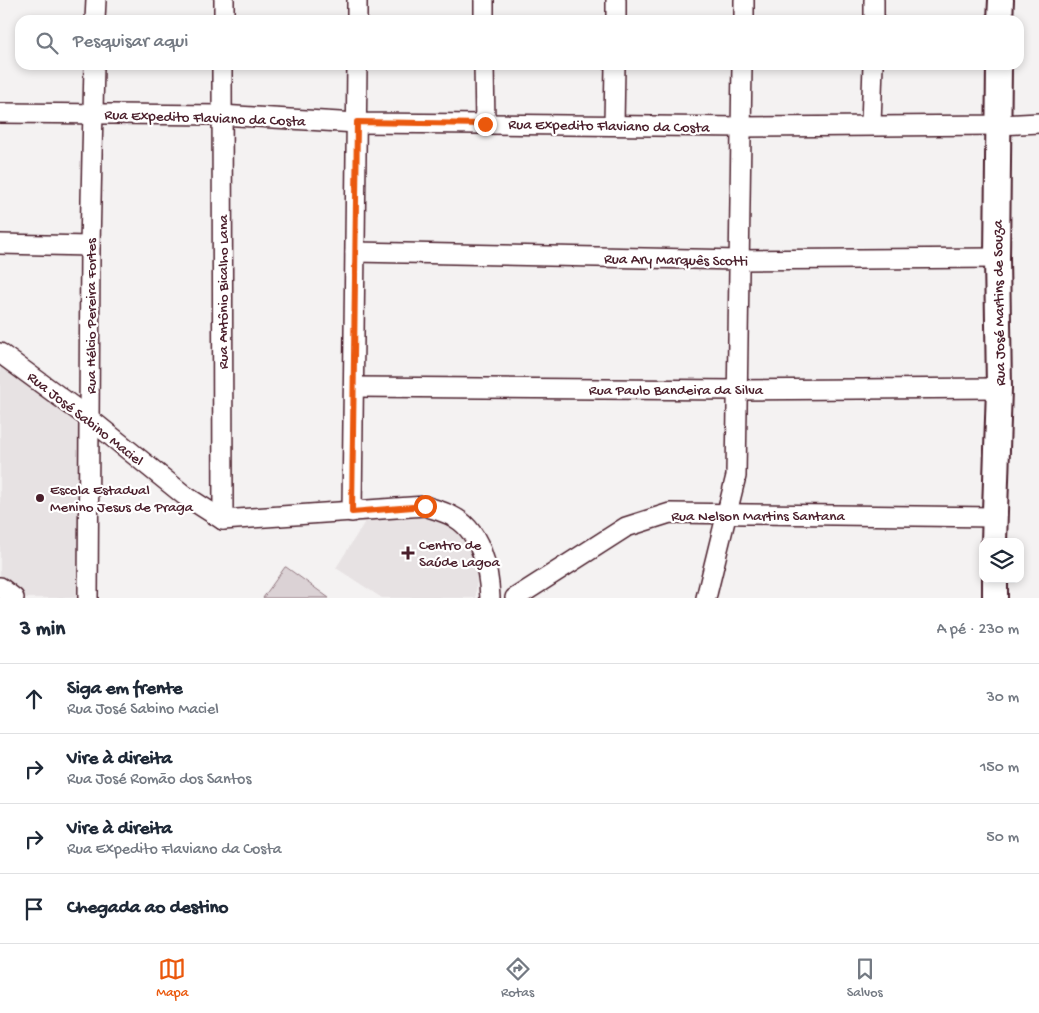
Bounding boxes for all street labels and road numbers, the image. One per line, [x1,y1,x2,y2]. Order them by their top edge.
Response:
street label: Rua Expedito Flaviano da Costa [104,106,306,132]
street label: Rua Expedito Flaviano da Costa [508,116,710,138]
street label: Rua Antônio Bicalho Lana [215,214,233,369]
street label: Rua José Martins de Souza [990,219,1010,386]
street label: Rua Hélcio Pereira Fortes [83,238,101,394]
street label: Rua Ary Marquês Scotti [604,251,748,271]
street label: Rua José Sabino Maciel [23,369,146,471]
street label: Rua Paulo Bandeira da Silva [589,382,764,400]
street label: Rua Nelson Martins Santana [671,508,845,526]

